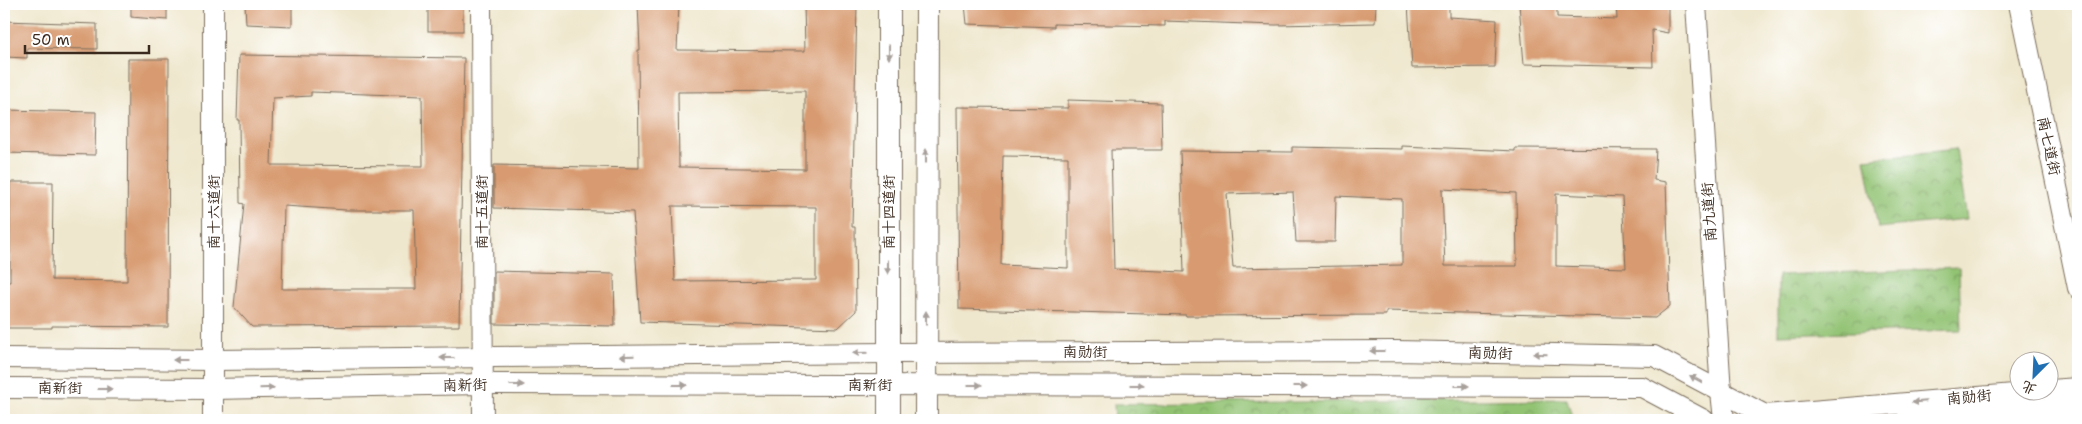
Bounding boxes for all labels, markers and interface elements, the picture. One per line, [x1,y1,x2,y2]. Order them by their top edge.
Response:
scale bar [25,22,149,54]
text: 50 m [32,30,70,50]
one-way arrow [885,45,893,61]
street label: 南七道街 [2033,115,2065,177]
one-way arrow [922,147,930,163]
street label: 南十六道街 [204,174,224,250]
street label: 南十五道街 [472,174,492,250]
street label: 南十四道街 [879,174,899,250]
street label: 南九道街 [1697,181,1721,243]
one-way arrow [884,260,892,276]
one-way arrow [922,310,930,326]
street label: 南勋街 [1062,342,1108,362]
street label: 南勋街 [1467,343,1513,363]
one-way arrow [1369,347,1385,355]
one-way arrow [851,349,867,357]
one-way arrow [1532,350,1548,358]
one-way arrow [619,352,635,360]
north arrow [2010,352,2060,402]
one-way arrow [439,354,455,362]
one-way arrow [171,355,187,363]
one-way arrow [1690,374,1703,383]
street label: 南新街 [442,375,488,395]
street label: 南新街 [847,375,893,395]
text: 北 [2019,377,2039,399]
street label: 南新街 [37,378,83,398]
one-way arrow [510,381,526,389]
one-way arrow [672,381,688,389]
one-way arrow [967,381,983,389]
one-way arrow [1129,381,1145,389]
one-way arrow [1292,382,1308,390]
one-way arrow [1454,382,1470,390]
one-way arrow [260,384,276,392]
one-way arrow [97,385,113,393]
street label: 南勋街 [1946,385,1992,409]
one-way arrow [1911,398,1927,406]

